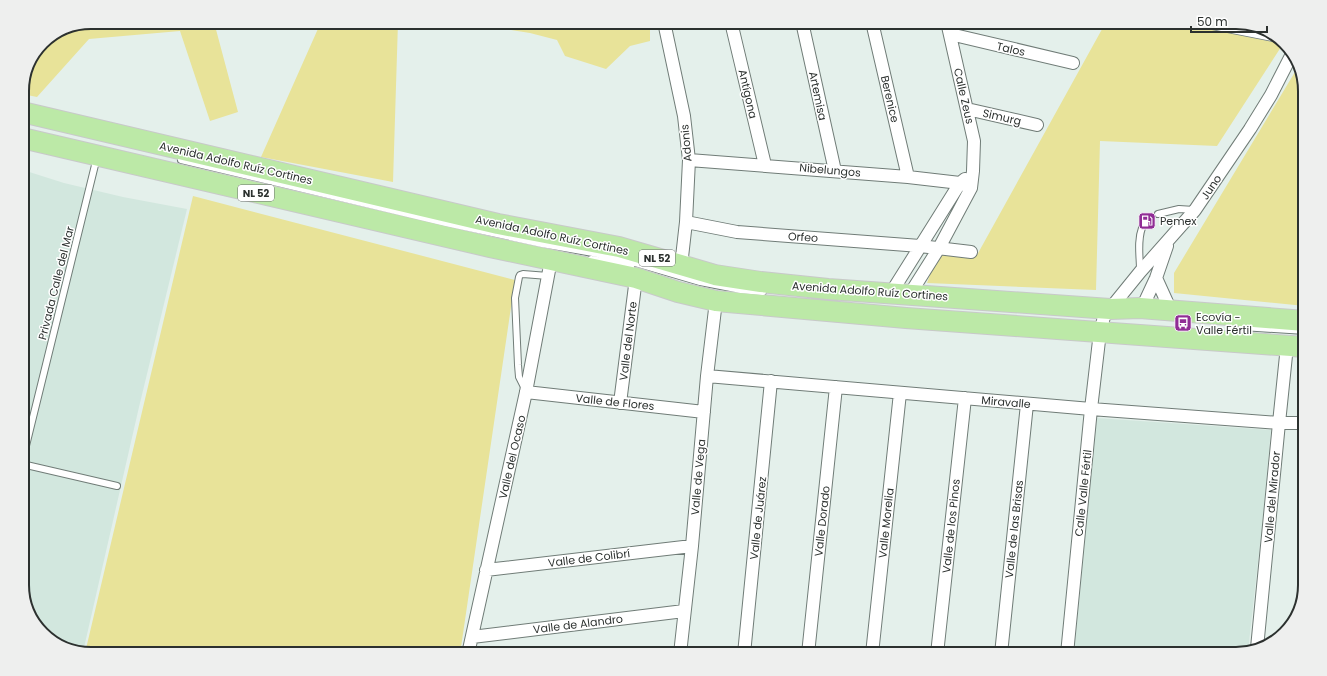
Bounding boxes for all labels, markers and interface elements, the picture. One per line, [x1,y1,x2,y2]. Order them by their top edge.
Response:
scale bar [1191,8,1267,34]
text: 50 m [1197,13,1228,30]
street label: Talos [995,38,1027,60]
street label: Calle Zeus [950,67,978,126]
street label: Antígona [735,68,761,120]
street label: Artemisa [805,70,831,122]
street label: Berenice [877,74,903,124]
street label: Simurg [981,105,1023,129]
street label: Adonis [676,123,696,162]
street label: Avenida Adolfo Ruíz Cortines [158,138,314,188]
street label: Nibelungos [799,159,862,181]
street label: Juno [1197,171,1225,203]
road number: NL 52 [238,185,274,201]
street label: Avenida Adolfo Ruíz Cortines [474,211,630,259]
fuel station icon: Pemex [1137,211,1157,231]
place label: Pemex [1160,213,1197,229]
street label: Privada Calle del Mar [34,224,78,342]
street label: Orfeo [787,228,819,246]
road number: NL 52 [639,250,675,266]
street label: Avenida Adolfo Ruíz Cortines [791,278,949,304]
street label: Valle del Norte [615,300,641,381]
place label: Ecovía - Valle Fértil [1196,309,1252,338]
bus stop icon: Ecovía - Valle Fértil [1173,313,1193,333]
street label: Valle de Flores [575,390,655,414]
street label: Miravalle [981,392,1032,412]
street label: Valle del Ocaso [495,414,529,500]
street label: Valle de Vega [687,438,709,516]
street label: Calle Valle Fértil [1070,449,1096,537]
street label: Valle del Mirador [1260,450,1284,544]
street label: Valle de Juárez [746,476,770,560]
street label: Valle de los Pinos [938,478,964,574]
street label: Valle de las Brisas [1001,479,1027,579]
street label: Valle Dorado [810,485,834,557]
street label: Valle Morelia [874,487,898,559]
street label: Valle de Colibrí [547,545,631,571]
street label: Valle de Alandro [532,611,624,637]

